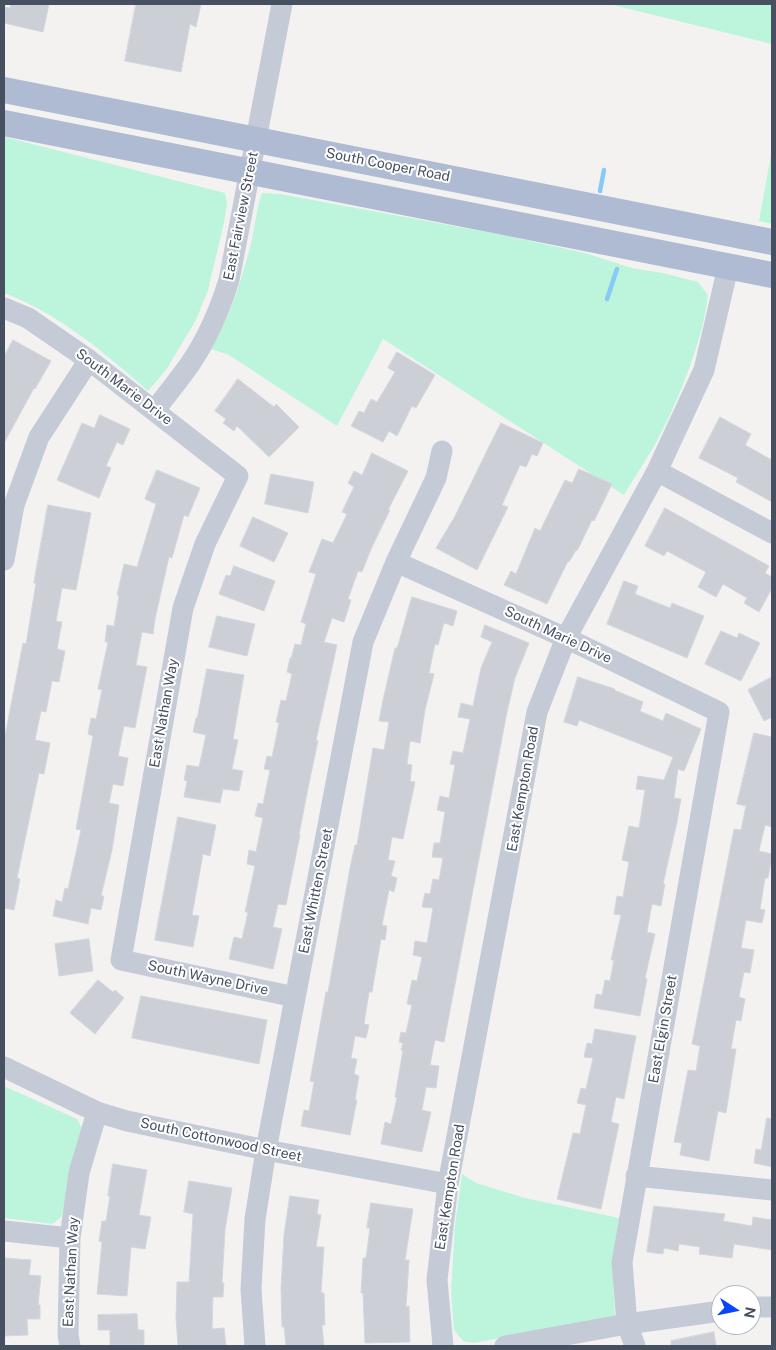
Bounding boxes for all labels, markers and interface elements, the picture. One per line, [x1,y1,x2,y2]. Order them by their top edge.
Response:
street label: South Cooper Road [325,145,451,185]
street label: East Fairview Street [220,150,262,282]
street label: South Marie Drive [73,345,175,429]
street label: South Marie Drive [502,603,614,667]
street label: East Nathan Way [146,657,182,769]
street label: East Kempton Road [504,725,542,853]
street label: East Whitten Street [296,827,336,955]
street label: South Wayne Drive [146,957,270,999]
street label: East Elgin Street [645,974,681,1084]
street label: South Cottonwood Street [139,1115,303,1165]
street label: East Kempton Road [432,1123,468,1251]
street label: East Nathan Way [60,1216,82,1328]
north arrow [711,1285,761,1335]
text: N [741,1306,759,1320]

